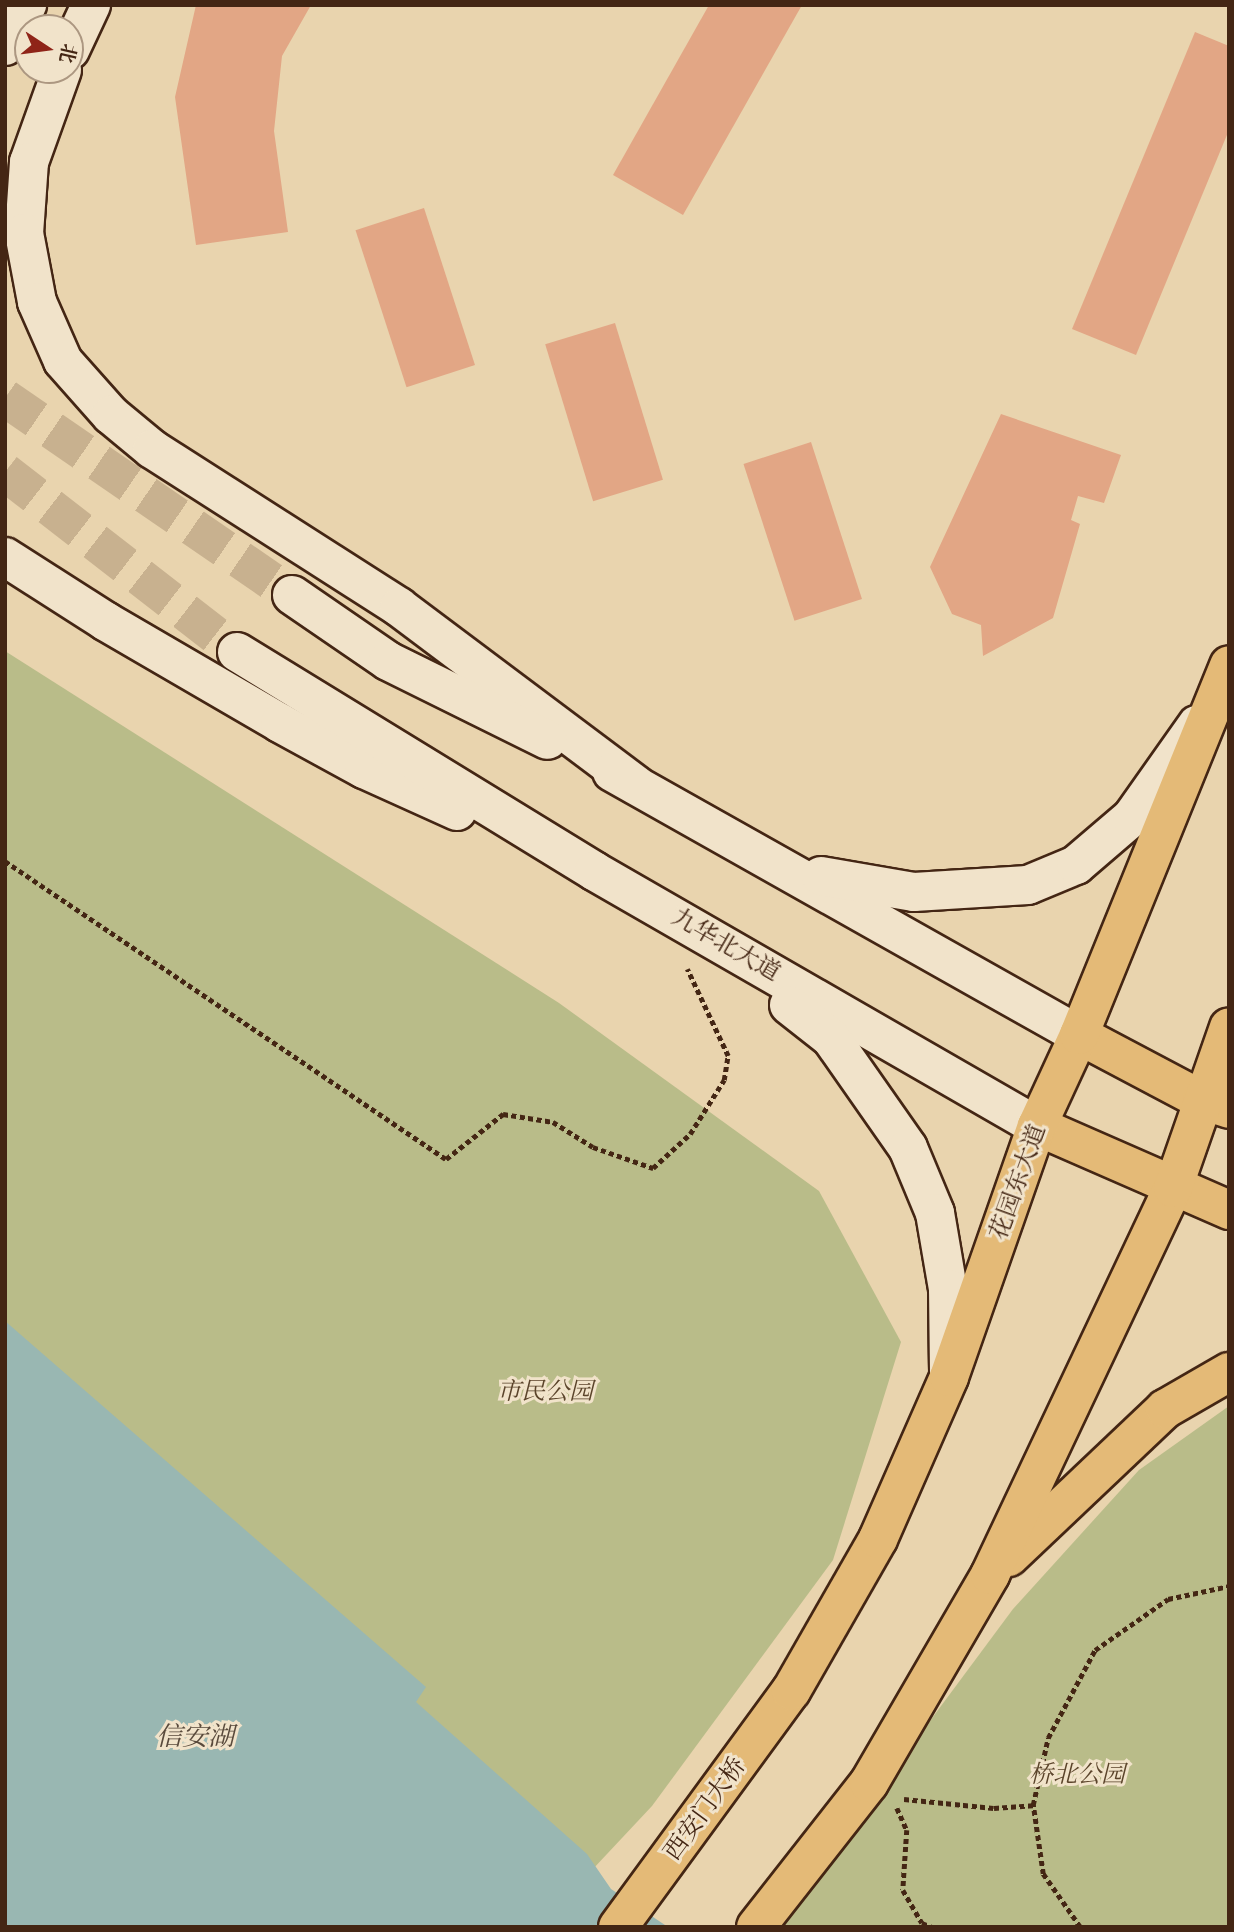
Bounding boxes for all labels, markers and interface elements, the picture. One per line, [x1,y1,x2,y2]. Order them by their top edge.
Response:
north arrow [14,14,84,84]
text: 北 [53,41,82,65]
street label: 九华北大道 [667,903,785,987]
street label: 花园东大道 [984,1121,1052,1243]
park label: 市民公园 [497,1378,593,1406]
water label: 信安湖 [156,1721,234,1753]
street label: 西安门大桥 [658,1752,752,1866]
park label: 桥北公园 [1029,1761,1125,1789]

